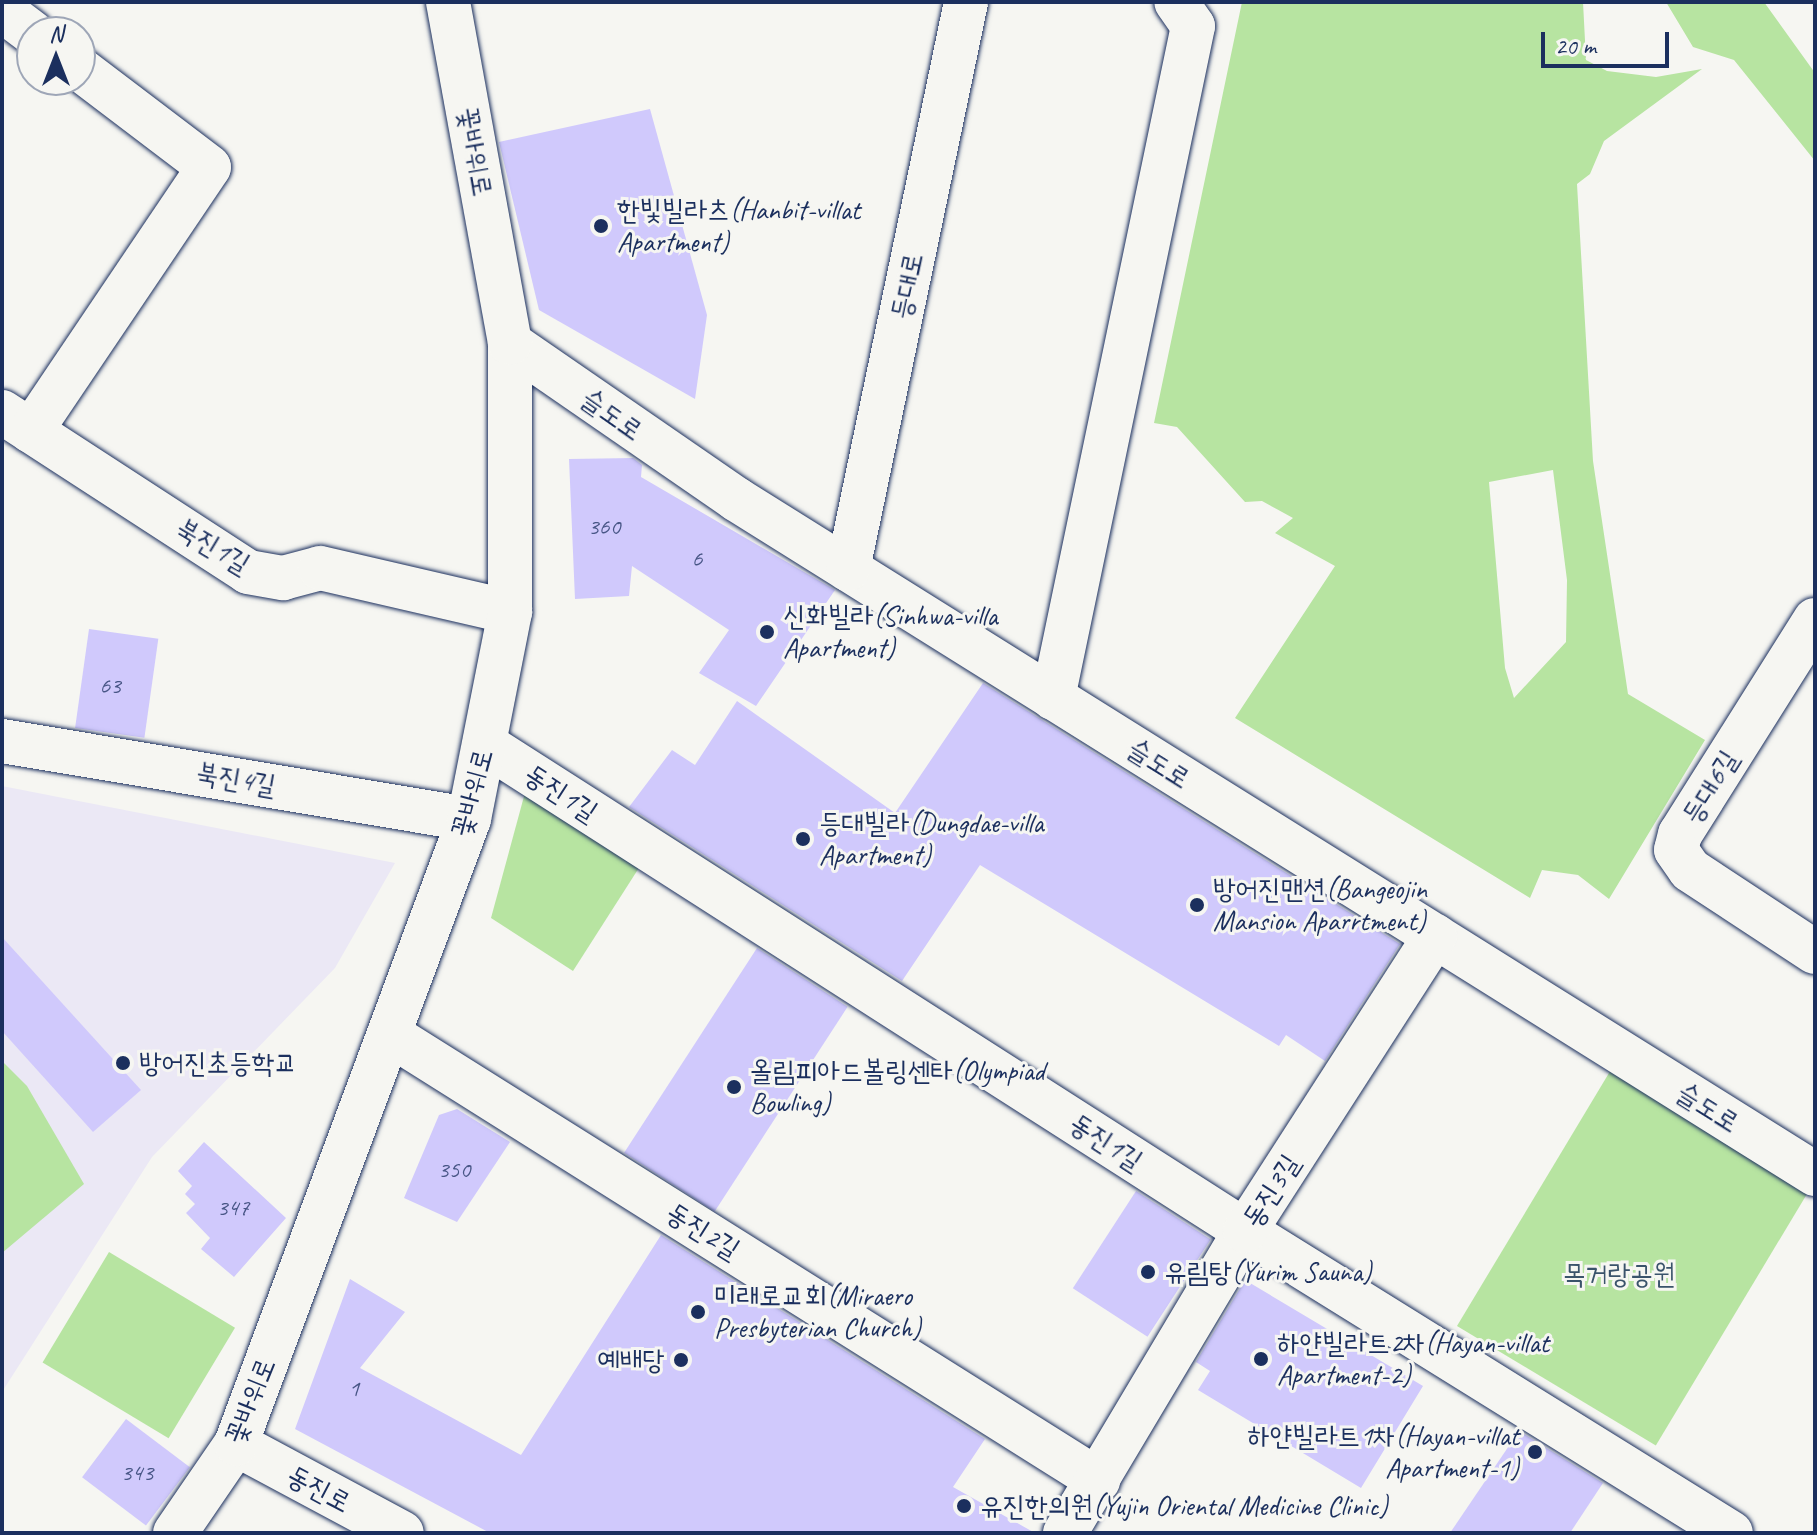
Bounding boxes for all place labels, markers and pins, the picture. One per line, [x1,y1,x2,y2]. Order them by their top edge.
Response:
place label: 한빛빌라츠(Hanbit-villat Apartment) [617,193,860,259]
marker: 한빛빌라츠(Hanbit-villat Apartment) [592,217,610,235]
place label: 신화빌라(Sinhwa-villa Apartment) [783,599,997,665]
marker: 신화빌라(Sinhwa-villa Apartment) [758,623,776,641]
place label: 등대빌라(Dungdae-villa Apartment) [819,806,1043,872]
marker: 등대빌라(Dungdae-villa Apartment) [794,830,812,848]
place label: 방어진맨션(Bangeojin Mansion Aparrtment) [1213,872,1427,938]
marker: 방어진맨션(Bangeojin Mansion Aparrtment) [1188,896,1206,914]
place label: 방어진초등학교 [139,1046,297,1080]
marker: 방어진초등학교 [114,1054,132,1072]
place label: 올림피아드볼링센타(Olympiad Bowling) [750,1054,1044,1120]
marker: 올림피아드볼링센타(Olympiad Bowling) [725,1078,743,1096]
place label: 유림탕(Yurim Sauna) [1164,1255,1372,1289]
marker: 유림탕(Yurim Sauna) [1139,1263,1157,1281]
place label: 미래로교회(Miraero Presbyterian Church) [714,1279,922,1345]
marker: 미래로교회(Miraero Presbyterian Church) [689,1303,707,1321]
place label: 하얀빌라트2차(Hayan-villat Apartment-2) [1277,1326,1549,1392]
place label: 예배당 [597,1343,665,1377]
marker: 하얀빌라트2차(Hayan-villat Apartment-2) [1252,1350,1270,1368]
marker: 예배당 [672,1351,690,1369]
place label: 하얀빌라트1차(Hayan-villat Apartment-1) [1247,1419,1519,1485]
marker: 하얀빌라트1차(Hayan-villat Apartment-1) [1526,1443,1544,1461]
place label: 유진한의원(Yujin Oriental Medicine Clinic) [980,1489,1388,1523]
marker: 유진한의원(Yujin Oriental Medicine Clinic) [955,1497,973,1515]

